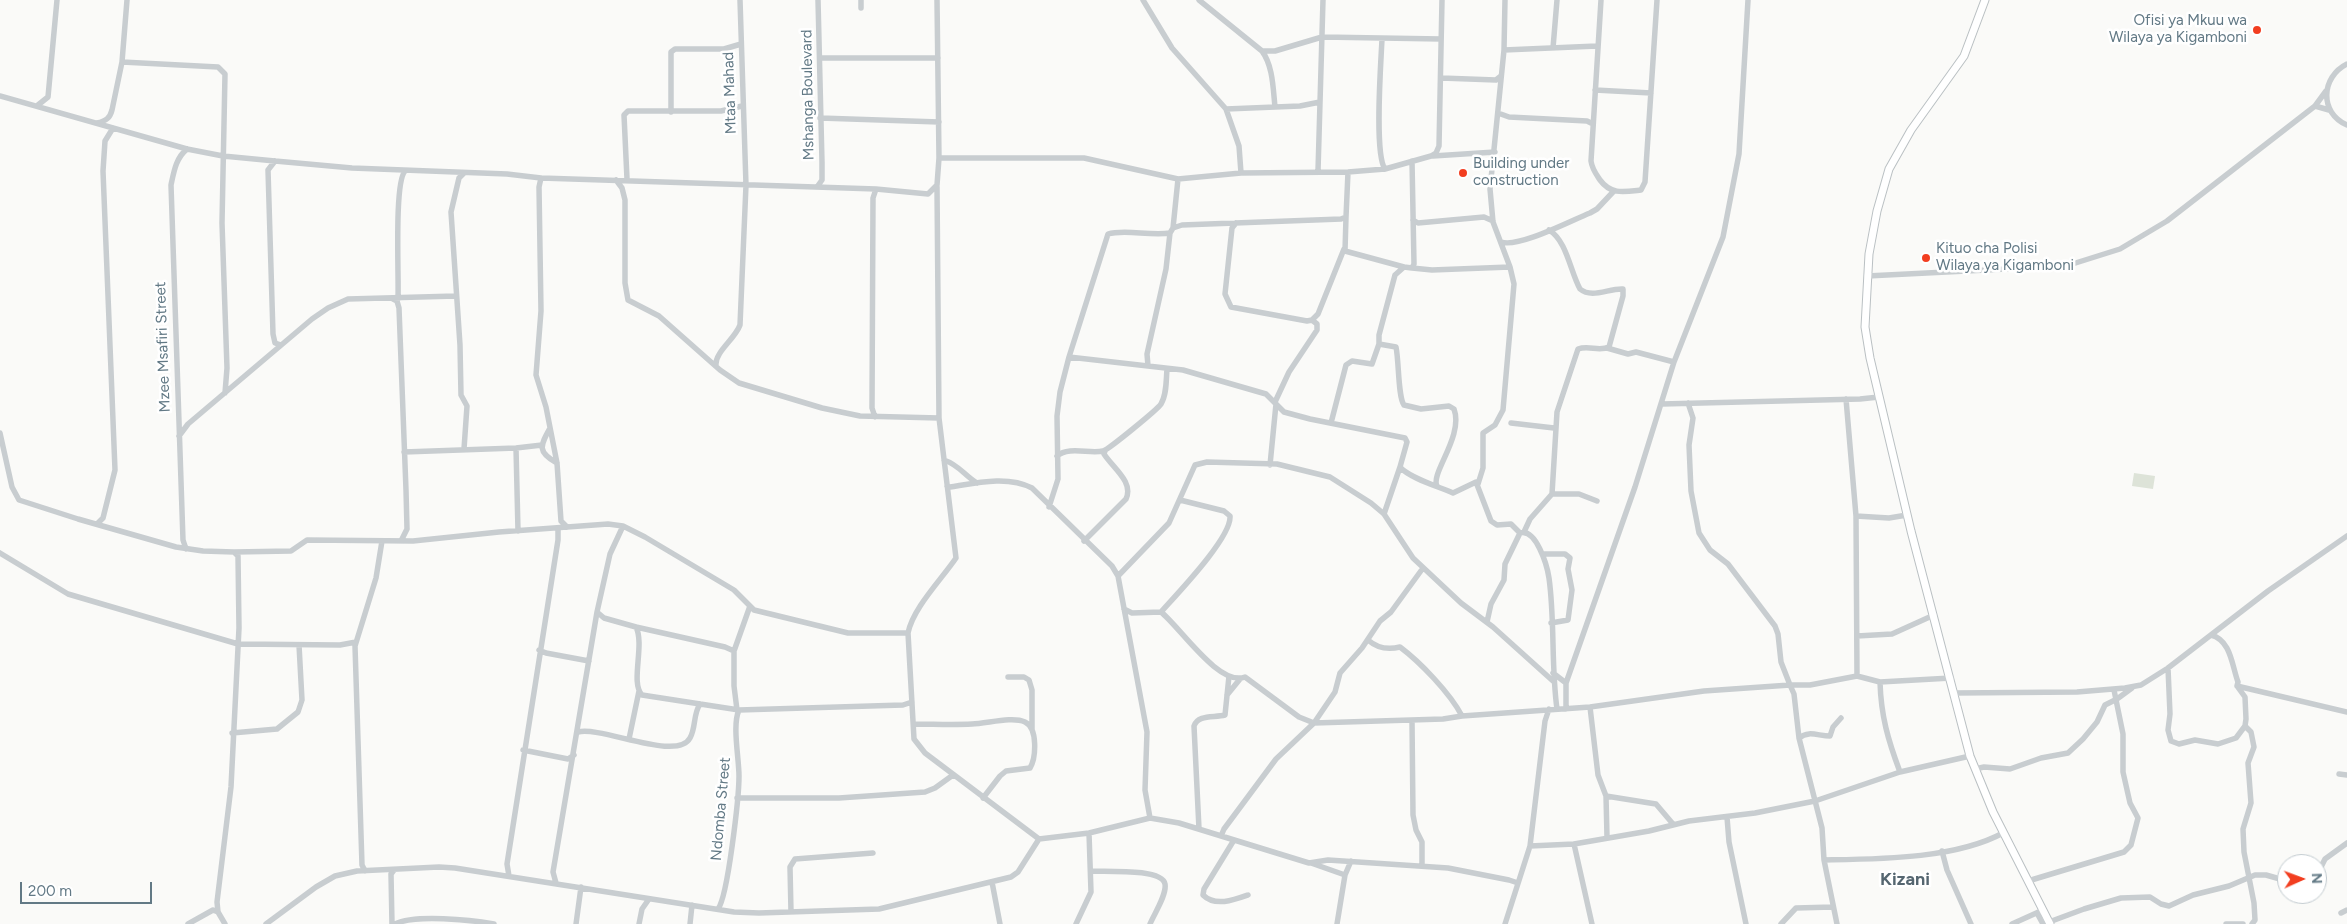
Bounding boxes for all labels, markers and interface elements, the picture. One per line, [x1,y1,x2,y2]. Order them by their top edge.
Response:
place label: Ofisi ya Mkuu wa Wilaya ya Kigamboni [2109,12,2247,47]
marker: Ofisi ya Mkuu wa Wilaya ya Kigamboni [2251,24,2263,36]
street label: Mshanga Boulevard [798,29,818,161]
street label: Mtaa Mahad [720,51,740,135]
place label: Building under construction [1473,155,1569,190]
marker: Building under construction [1457,167,1469,179]
place label: Kituo cha Polisi Wilaya ya Kigamboni [1936,240,2074,275]
marker: Kituo cha Polisi Wilaya ya Kigamboni [1920,252,1932,264]
street label: Mzee Msafiri Street [152,281,174,413]
street label: Ndomba Street [708,756,734,862]
north arrow [2277,854,2327,904]
district label: Kizani [1880,869,1930,891]
scale bar [22,872,155,904]
text: N [2308,873,2325,884]
text: 200 m [28,882,72,900]

